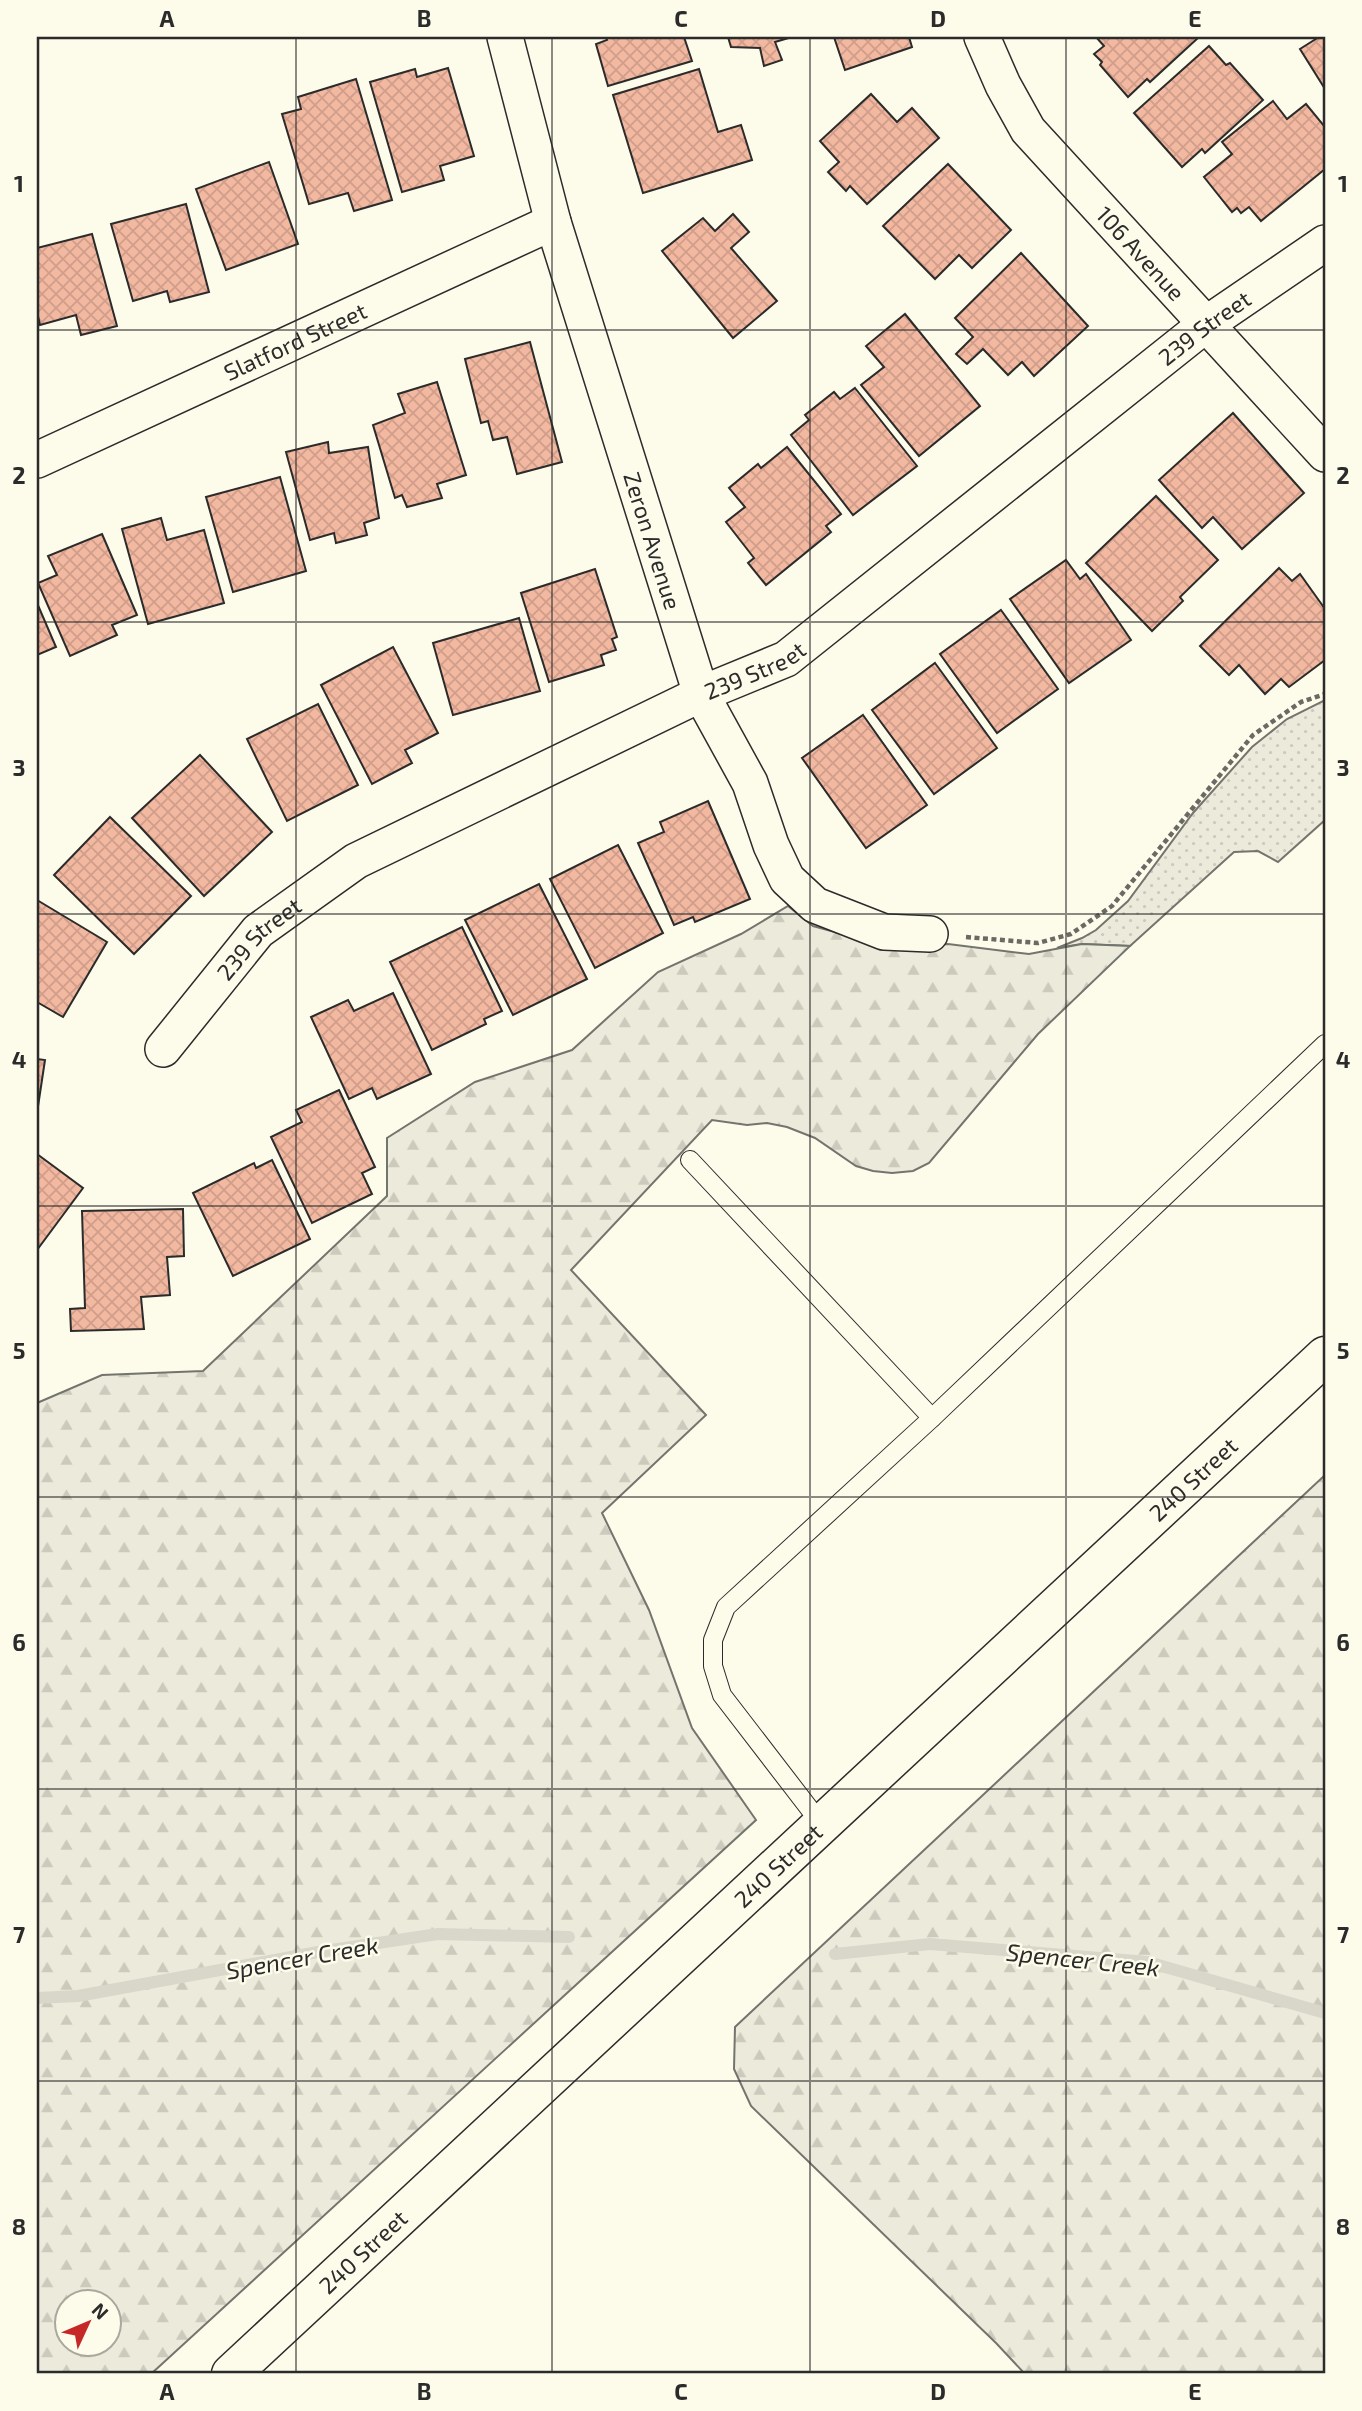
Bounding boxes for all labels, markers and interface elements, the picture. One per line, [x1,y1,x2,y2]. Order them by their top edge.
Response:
text: A [159,4,175,32]
text: B [417,4,431,32]
text: C [674,4,688,32]
text: D [930,4,946,32]
text: E [1188,4,1202,32]
text: 1 [14,169,24,197]
text: 1 [1338,169,1348,197]
street label: 106 Avenue [1091,200,1191,306]
street label: 239 Street [1153,284,1256,371]
street label: Slatford Street [219,296,371,386]
text: 2 [12,461,26,489]
text: 2 [1336,461,1350,489]
street label: Zeron Avenue [618,468,688,613]
street label: 239 Street [700,635,811,705]
text: 3 [12,753,26,781]
text: 3 [1336,753,1350,781]
street label: 239 Street [210,891,307,985]
text: 4 [12,1045,26,1073]
text: 4 [1336,1045,1350,1073]
text: 5 [13,1336,25,1364]
text: 5 [1337,1336,1349,1364]
street label: 240 Street [1143,1431,1243,1527]
text: 6 [12,1628,26,1656]
text: 6 [1336,1628,1350,1656]
street label: 240 Street [728,1817,828,1913]
text: 7 [13,1920,25,1948]
text: 7 [1337,1920,1349,1948]
water label: Spencer Creek [224,1929,380,1985]
water label: Spencer Creek [1005,1937,1161,1981]
street label: 240 Street [313,2203,413,2299]
text: 8 [12,2212,26,2240]
text: 8 [1336,2212,1350,2240]
north arrow [52,2288,122,2358]
text: N [88,2298,114,2324]
text: A [159,2377,175,2405]
text: B [417,2377,431,2405]
text: C [674,2377,688,2405]
text: D [930,2377,946,2405]
text: E [1188,2377,1202,2405]

